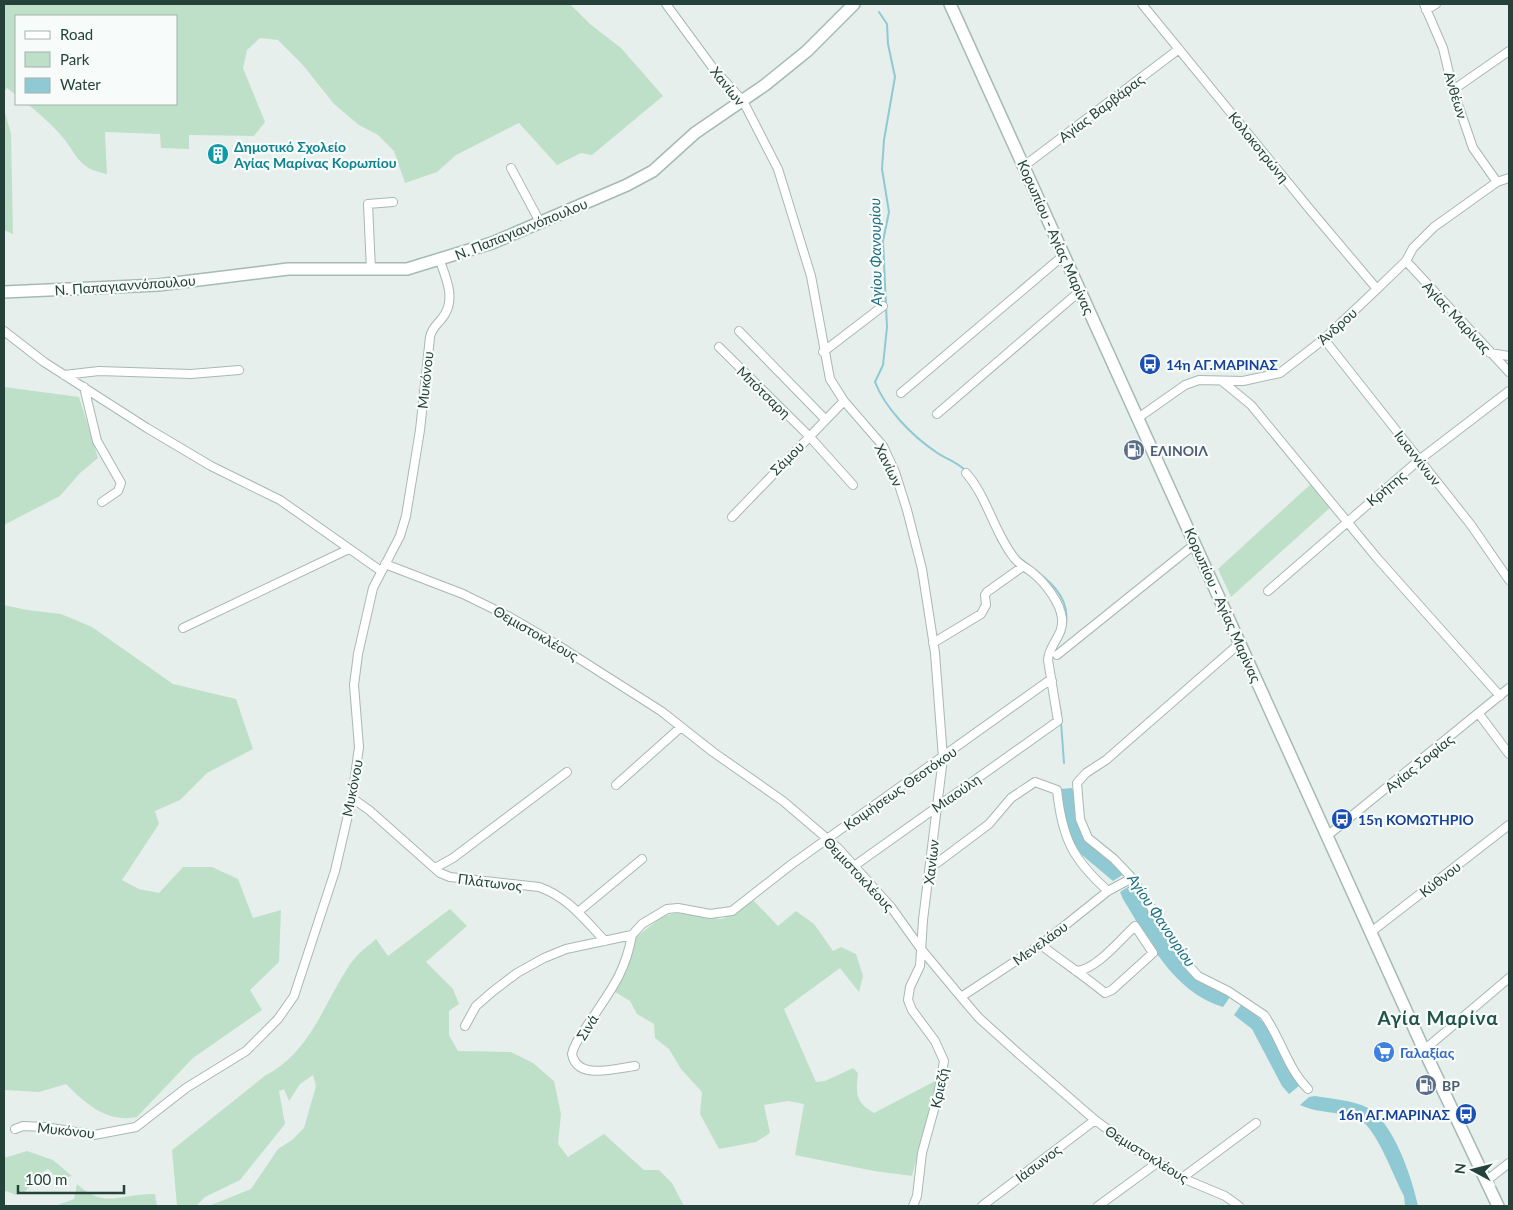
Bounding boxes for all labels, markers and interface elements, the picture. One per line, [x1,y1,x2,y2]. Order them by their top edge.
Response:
legend [15,15,178,105]
text: Road [60,25,93,43]
text: Park [60,50,90,68]
street label: Χανίων [707,63,749,109]
street label: Ανθέων [1441,69,1471,121]
street label: Αγίας Βαρβάρας [1055,70,1147,146]
text: Water [60,75,101,93]
street label: Κολοκοτρώνη [1225,108,1293,186]
place label: Δημοτικό Σχολείο Αγίας Μαρίνας Κορωπίου [233,138,397,171]
building icon: Δημοτικό Σχολείο Αγίας Μαρίνας Κορωπίου [206,142,230,166]
street label: Κορωπίου - Αγίας Μαρίνας [1014,157,1098,317]
street label: Ν. Παπαγιαννόπουλου [452,195,590,263]
water label: Αγίου Φανουρίου [865,198,885,307]
street label: Ν. Παπαγιαννόπουλου [54,272,196,298]
street label: Αγίας Μαρίνας [1419,277,1495,357]
street label: Άνδρου [1314,304,1360,348]
street label: Μυκόνου [414,350,436,410]
bus stop icon: 14η ΑΓ.ΜΑΡΙΝΑΣ [1138,352,1162,376]
place label: 14η ΑΓ.ΜΑΡΙΝΑΣ [1166,356,1278,373]
street label: Μπότσαρη [734,362,794,422]
street label: Ιωαννίνων [1391,427,1445,489]
street label: Σάμου [767,438,807,478]
fuel station icon: ΕΛΙΝΟΙΛ [1122,438,1146,462]
street label: Χανίων [871,441,907,489]
place label: ΕΛΙΝΟΙΛ [1150,442,1208,459]
street label: Κρήτης [1363,466,1410,509]
street label: Κορωπίου - Αγίας Μαρίνας [1181,525,1265,685]
street label: Θεμιστοκλέους [491,602,582,664]
street label: Αγίας Σοφίας [1381,730,1457,796]
street label: Κοιμήσεως Θεοτόκου [840,743,960,833]
street label: Μυκόνου [338,758,366,818]
street label: Μιαούλη [928,770,984,816]
bus stop icon: 15η ΚΟΜΩΤΗΡΙΟ [1330,807,1354,831]
place label: 15η ΚΟΜΩΤΗΡΙΟ [1358,811,1474,828]
street label: Θεμιστοκλέους [820,833,898,915]
street label: Χανίων [920,838,942,886]
street label: Κύθνου [1416,858,1464,900]
water label: Αγίου Φανουρίου [1124,869,1200,970]
street label: Πλάτωνος [457,870,524,894]
street label: Μενελάου [1009,917,1071,969]
district label: Αγία Μαρίνα [1376,1006,1499,1029]
street label: Σινά [573,1010,602,1043]
supermarket icon: Γαλαξίας [1372,1040,1396,1064]
place label: Γαλαξίας [1400,1044,1455,1061]
street label: Κριεζή [926,1066,952,1110]
fuel station icon: BP [1414,1073,1438,1097]
place label: BP [1442,1077,1460,1094]
bus stop icon: 16η ΑΓ.ΜΑΡΙΝΑΣ [1454,1102,1478,1126]
place label: 16η ΑΓ.ΜΑΡΙΝΑΣ [1338,1106,1450,1123]
street label: Μυκόνου [36,1119,96,1141]
street label: Θεμιστοκλέους [1102,1122,1192,1187]
street label: Ιάσωνος [1012,1140,1064,1186]
north arrow [1448,1145,1498,1195]
scale bar [18,1162,124,1194]
text: N [1451,1162,1469,1175]
text: 100 m [25,1170,67,1188]

